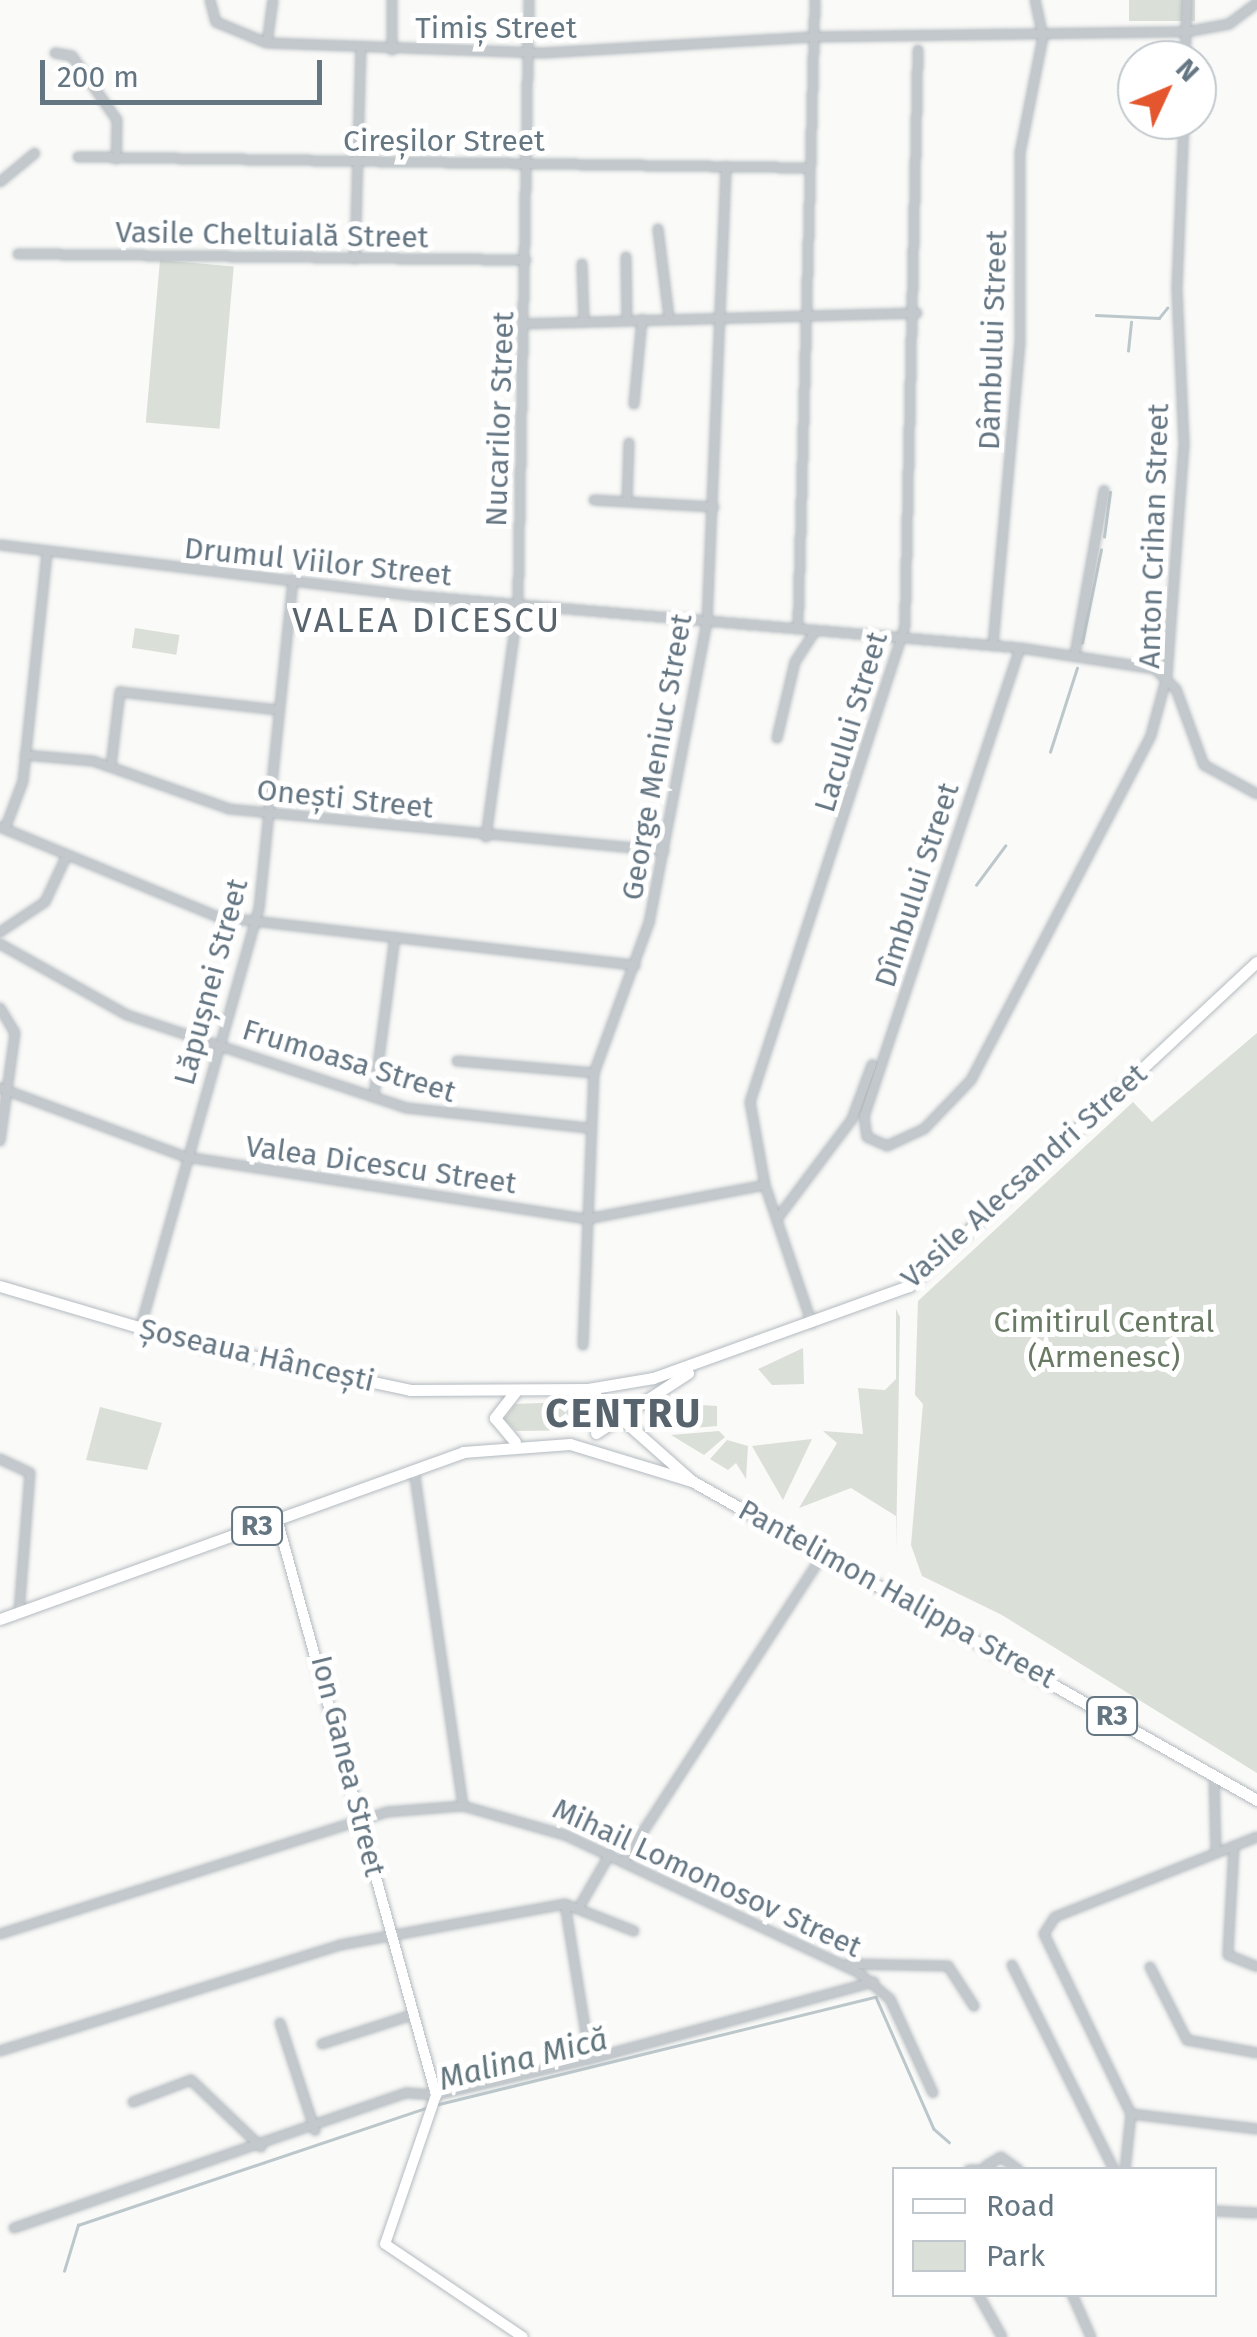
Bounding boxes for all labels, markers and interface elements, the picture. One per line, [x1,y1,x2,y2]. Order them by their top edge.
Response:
street label: Timiș Street [415,10,577,46]
scale bar [45,40,328,102]
north arrow [1117,40,1217,140]
text: N [1169,52,1206,88]
text: 200 m [57,59,139,95]
street label: Cireșilor Street [343,123,545,159]
street label: Vasile Cheltuială Street [115,214,429,256]
street label: Dâmbului Street [971,229,1015,451]
street label: Nucarilor Street [478,311,522,527]
street label: Anton Crihan Street [1131,403,1177,669]
street label: Drumul Viilor Street [182,530,454,594]
district label: VALEA DICESCU [292,599,562,641]
street label: George Meniuc Street [614,611,700,903]
street label: Lacului Street [807,628,895,816]
street label: Onești Street [255,772,435,826]
street label: Dîmbului Street [867,778,967,992]
street label: Lăpușnei Street [166,875,256,1089]
street label: Frumoasa Street [238,1011,460,1111]
street label: Vasile Alecsandri Street [894,1056,1154,1296]
street label: Valea Dicescu Street [243,1128,519,1202]
park label: Cimitirul Central (Armenesc) [994,1304,1214,1374]
street label: Șoseaua Hâncești [136,1311,378,1399]
district label: CENTRU [545,1390,703,1438]
street label: Pantelimon Halippa Street [732,1492,1062,1696]
road number: R3 [230,1503,284,1549]
street label: Ion Ganea Street [303,1652,393,1880]
road number: R3 [1084,1693,1140,1739]
street label: Mihail Lomonosov Street [547,1791,867,1965]
water label: Malina Mică [435,2020,611,2098]
legend [892,2167,1217,2297]
text: Road [986,2188,1055,2224]
text: Park [986,2238,1045,2274]

